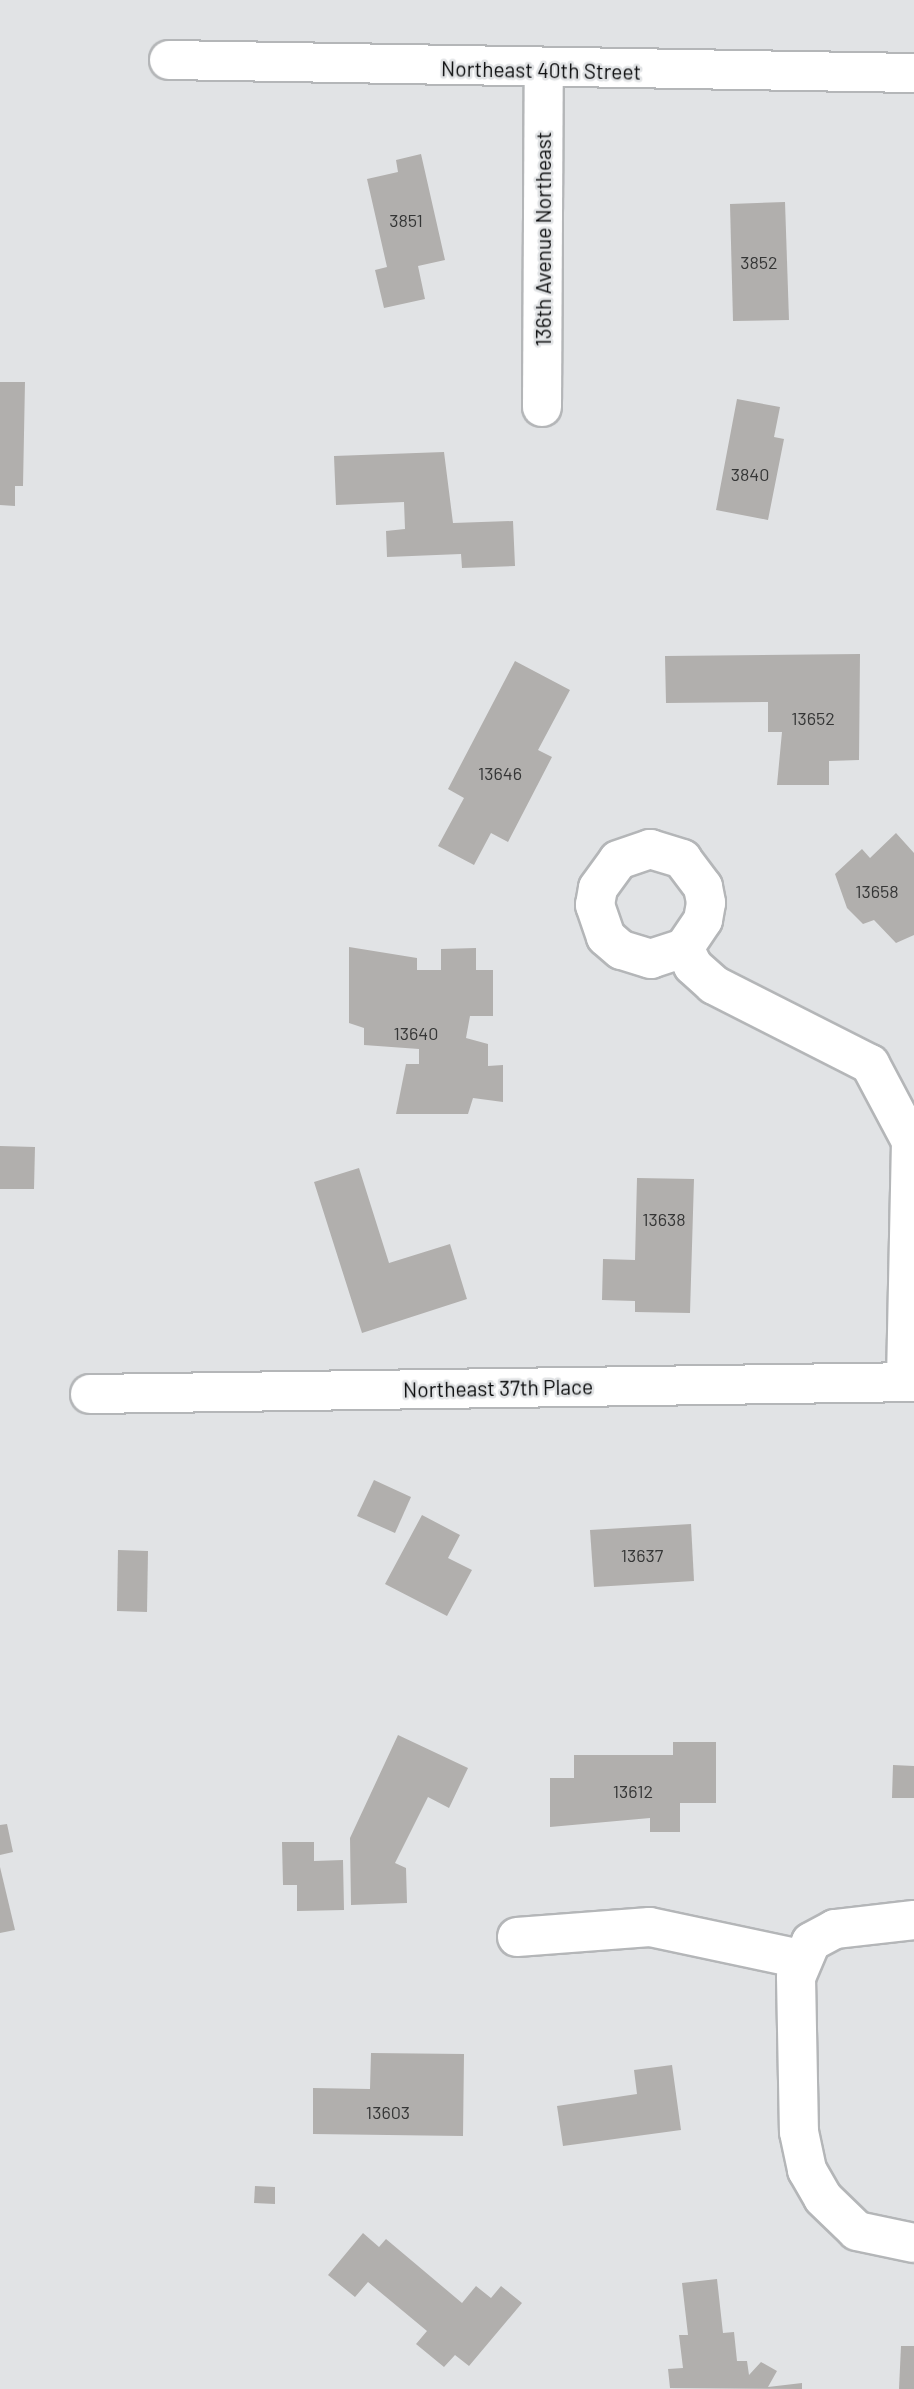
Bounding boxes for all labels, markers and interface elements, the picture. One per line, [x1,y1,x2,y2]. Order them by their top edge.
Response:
street label: Northeast 40th Street [441,56,641,84]
street label: 136th Avenue Northeast [530,131,556,347]
house number: 3851 [389,209,423,231]
house number: 3852 [740,251,778,273]
house number: 3840 [731,463,769,485]
house number: 13652 [791,707,835,729]
house number: 13646 [478,762,522,784]
house number: 13658 [855,880,899,902]
house number: 13640 [394,1022,438,1044]
house number: 13638 [642,1208,686,1230]
street label: Northeast 37th Place [403,1374,593,1402]
house number: 13637 [621,1544,663,1566]
house number: 13612 [613,1780,653,1802]
house number: 13603 [366,2101,410,2123]

